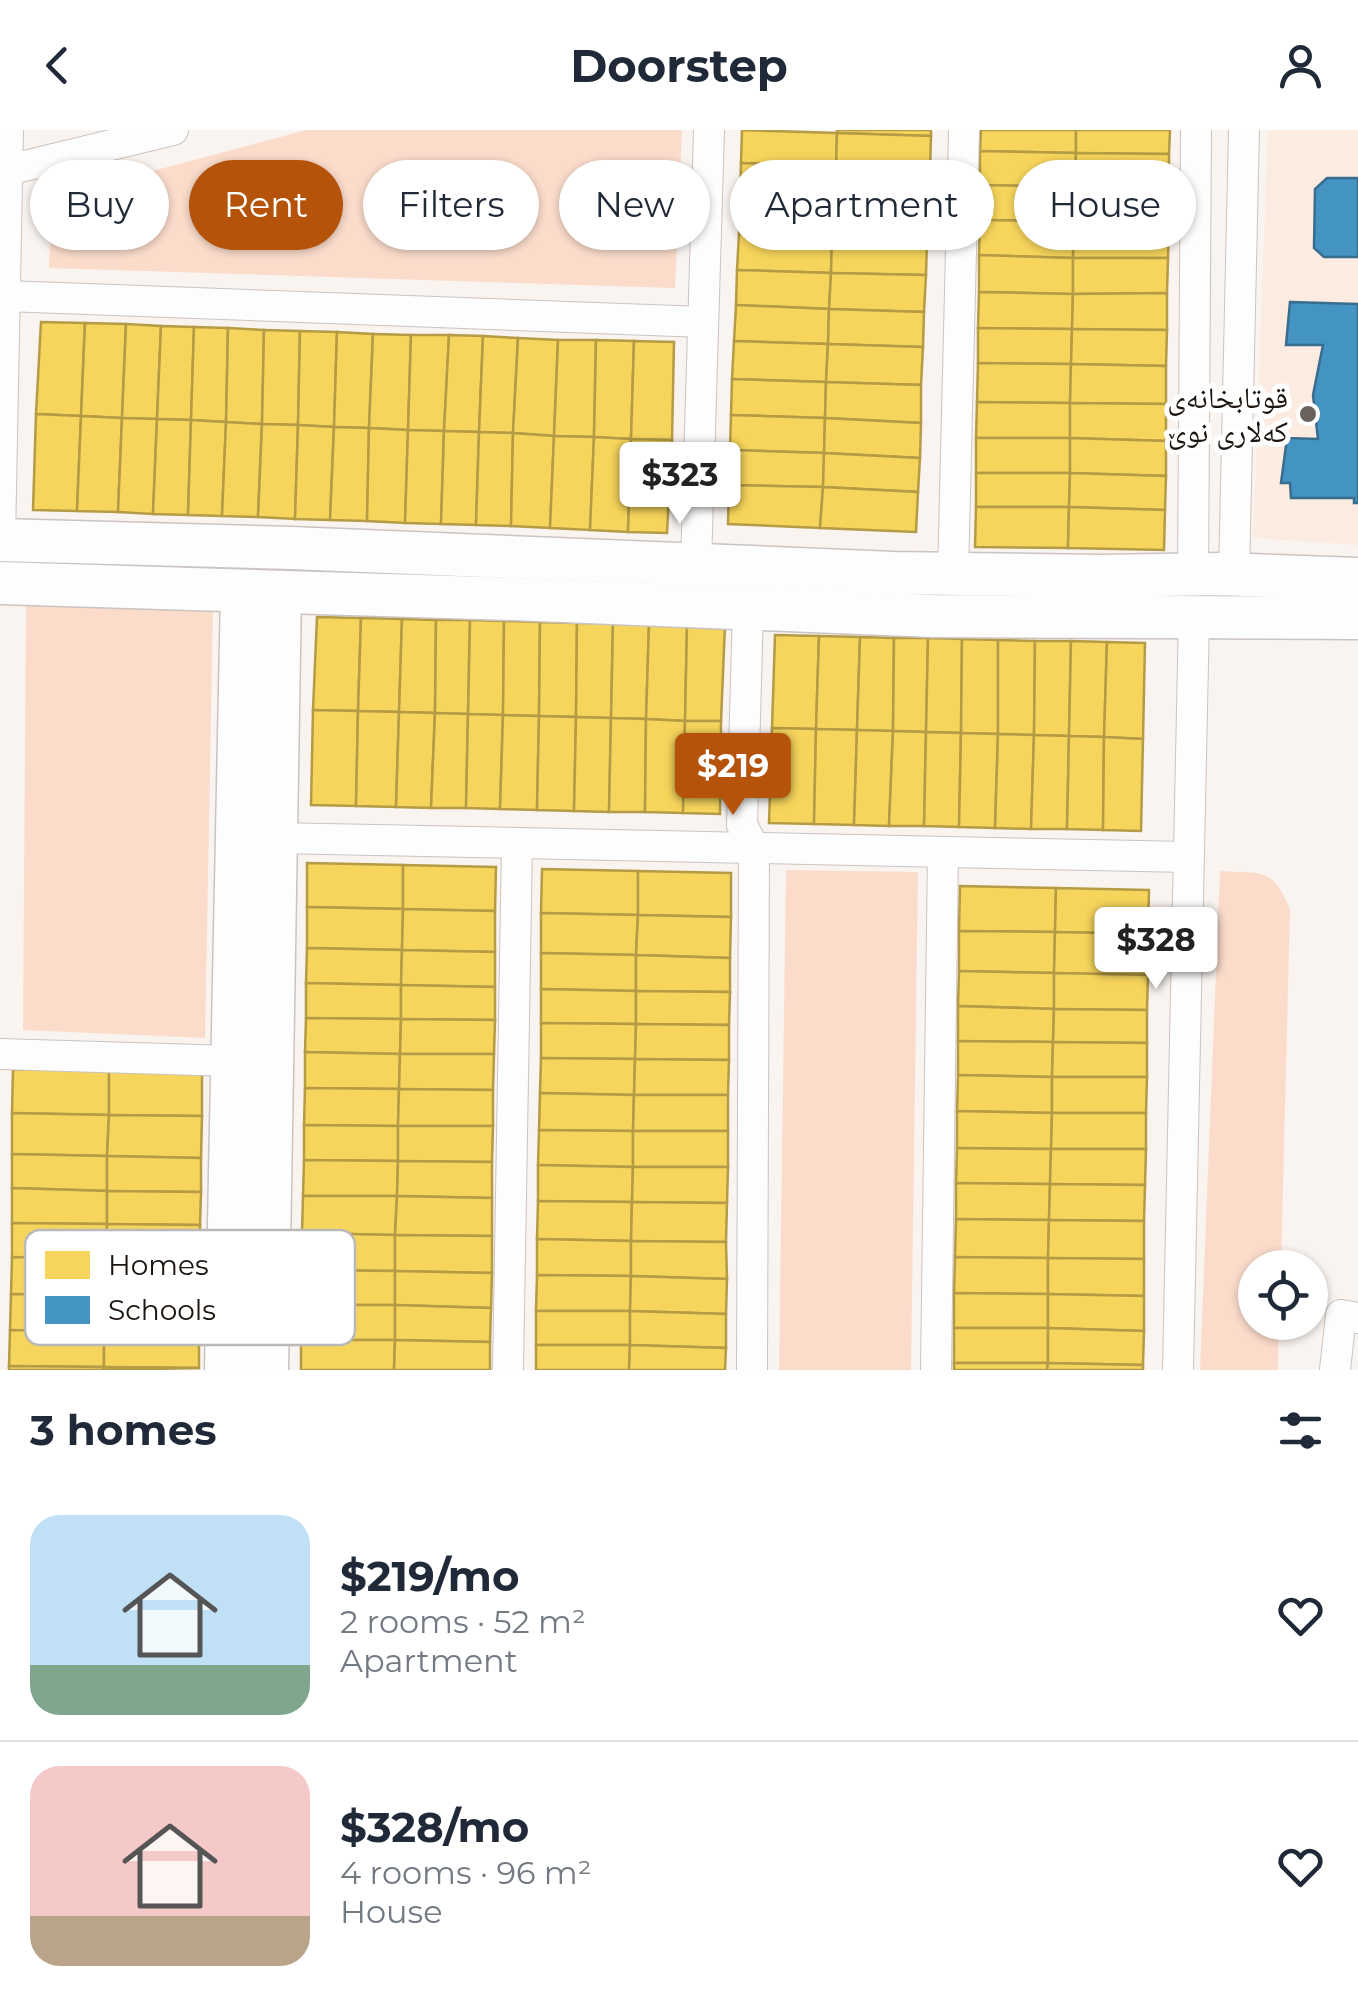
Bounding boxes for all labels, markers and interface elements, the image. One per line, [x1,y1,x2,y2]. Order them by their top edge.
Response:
icon: back [30,38,85,93]
text: Doorstep [570,38,788,93]
icon: person [1273,38,1328,93]
chip: Buy [30,160,169,250]
chip: Rent [189,160,343,250]
chip: Filters [363,160,539,250]
chip: New [559,160,710,250]
chip: Apartment [730,160,994,250]
chip: House [1014,160,1196,250]
place label: قوتابخانەی کەلاری نوێ [1167,379,1288,450]
marker: قوتابخانەی کەلاری نوێ [1297,403,1319,425]
pin: $323 [621,442,739,527]
text: $323 [642,455,718,494]
pin: $219 [674,733,792,818]
text: $219 [697,746,769,785]
pin: $328 [1097,907,1215,992]
text: $328 [1116,920,1196,959]
legend [25,1230,355,1345]
text: Homes [108,1248,209,1282]
map controls [1238,1250,1328,1340]
button: locate [1238,1250,1328,1340]
text: Schools [108,1293,216,1327]
icon: filters [1273,1403,1328,1458]
text: 3 homes [30,1404,216,1456]
text: $219/mo [340,1550,519,1602]
icon: home [110,1555,230,1675]
icon: heart [1273,1588,1328,1643]
text: 2 rooms · 52 m² [340,1602,586,1641]
text: Apartment [340,1641,518,1680]
text: $328/mo [340,1801,529,1853]
icon: home [110,1806,230,1926]
icon: heart [1273,1839,1328,1894]
text: 4 rooms · 96 m² [340,1853,592,1892]
text: House [340,1892,443,1931]

